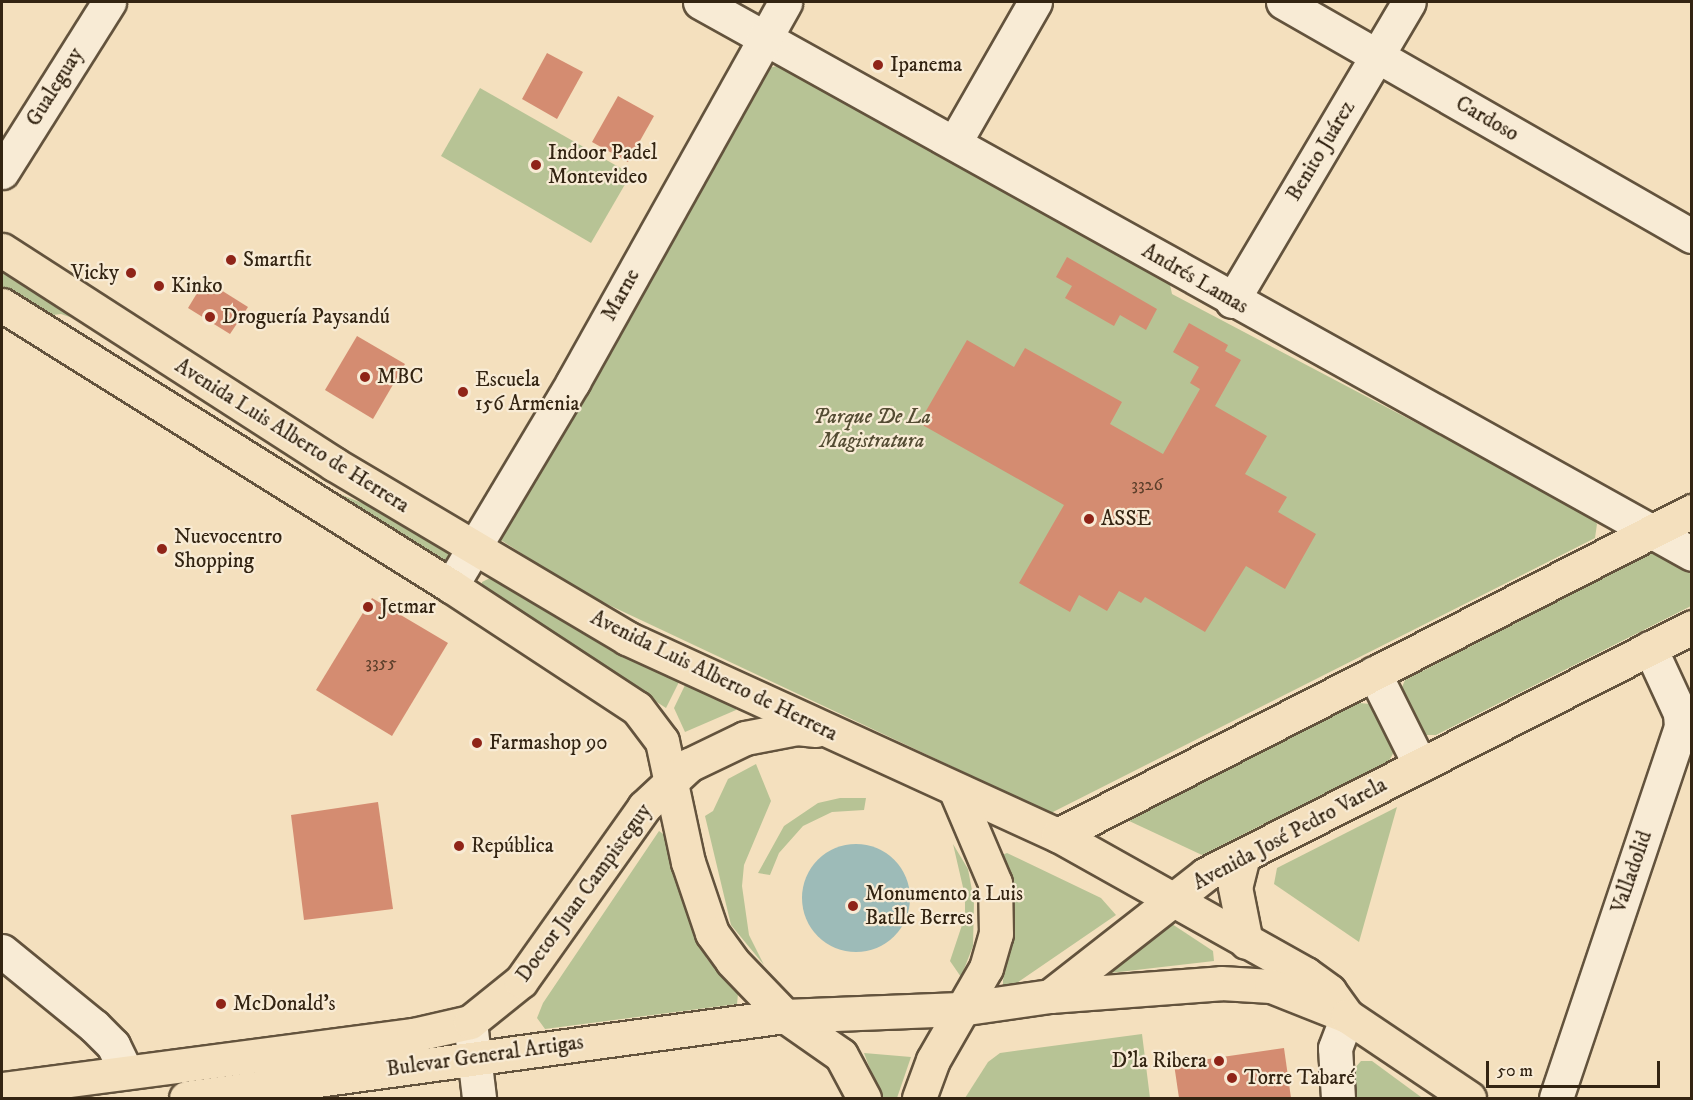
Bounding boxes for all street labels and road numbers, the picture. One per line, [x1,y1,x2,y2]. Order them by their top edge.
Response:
street label: Gualeguay [21,43,89,131]
street label: Cardoso [1451,91,1523,147]
street label: Benito Juárez [1281,96,1361,206]
street label: Andrés Lamas [1137,238,1253,320]
street label: Marne [597,265,645,325]
street label: Avenida Luis Alberto de Herrera [170,353,414,519]
street label: Avenida Luis Alberto de Herrera [586,605,842,747]
street label: Avenida José Pedro Varela [1189,772,1391,896]
street label: Doctor Juan Campisteguy [511,799,657,987]
street label: Valladolid [1606,828,1658,916]
street label: Bulevar General Artigas [385,1030,585,1082]

